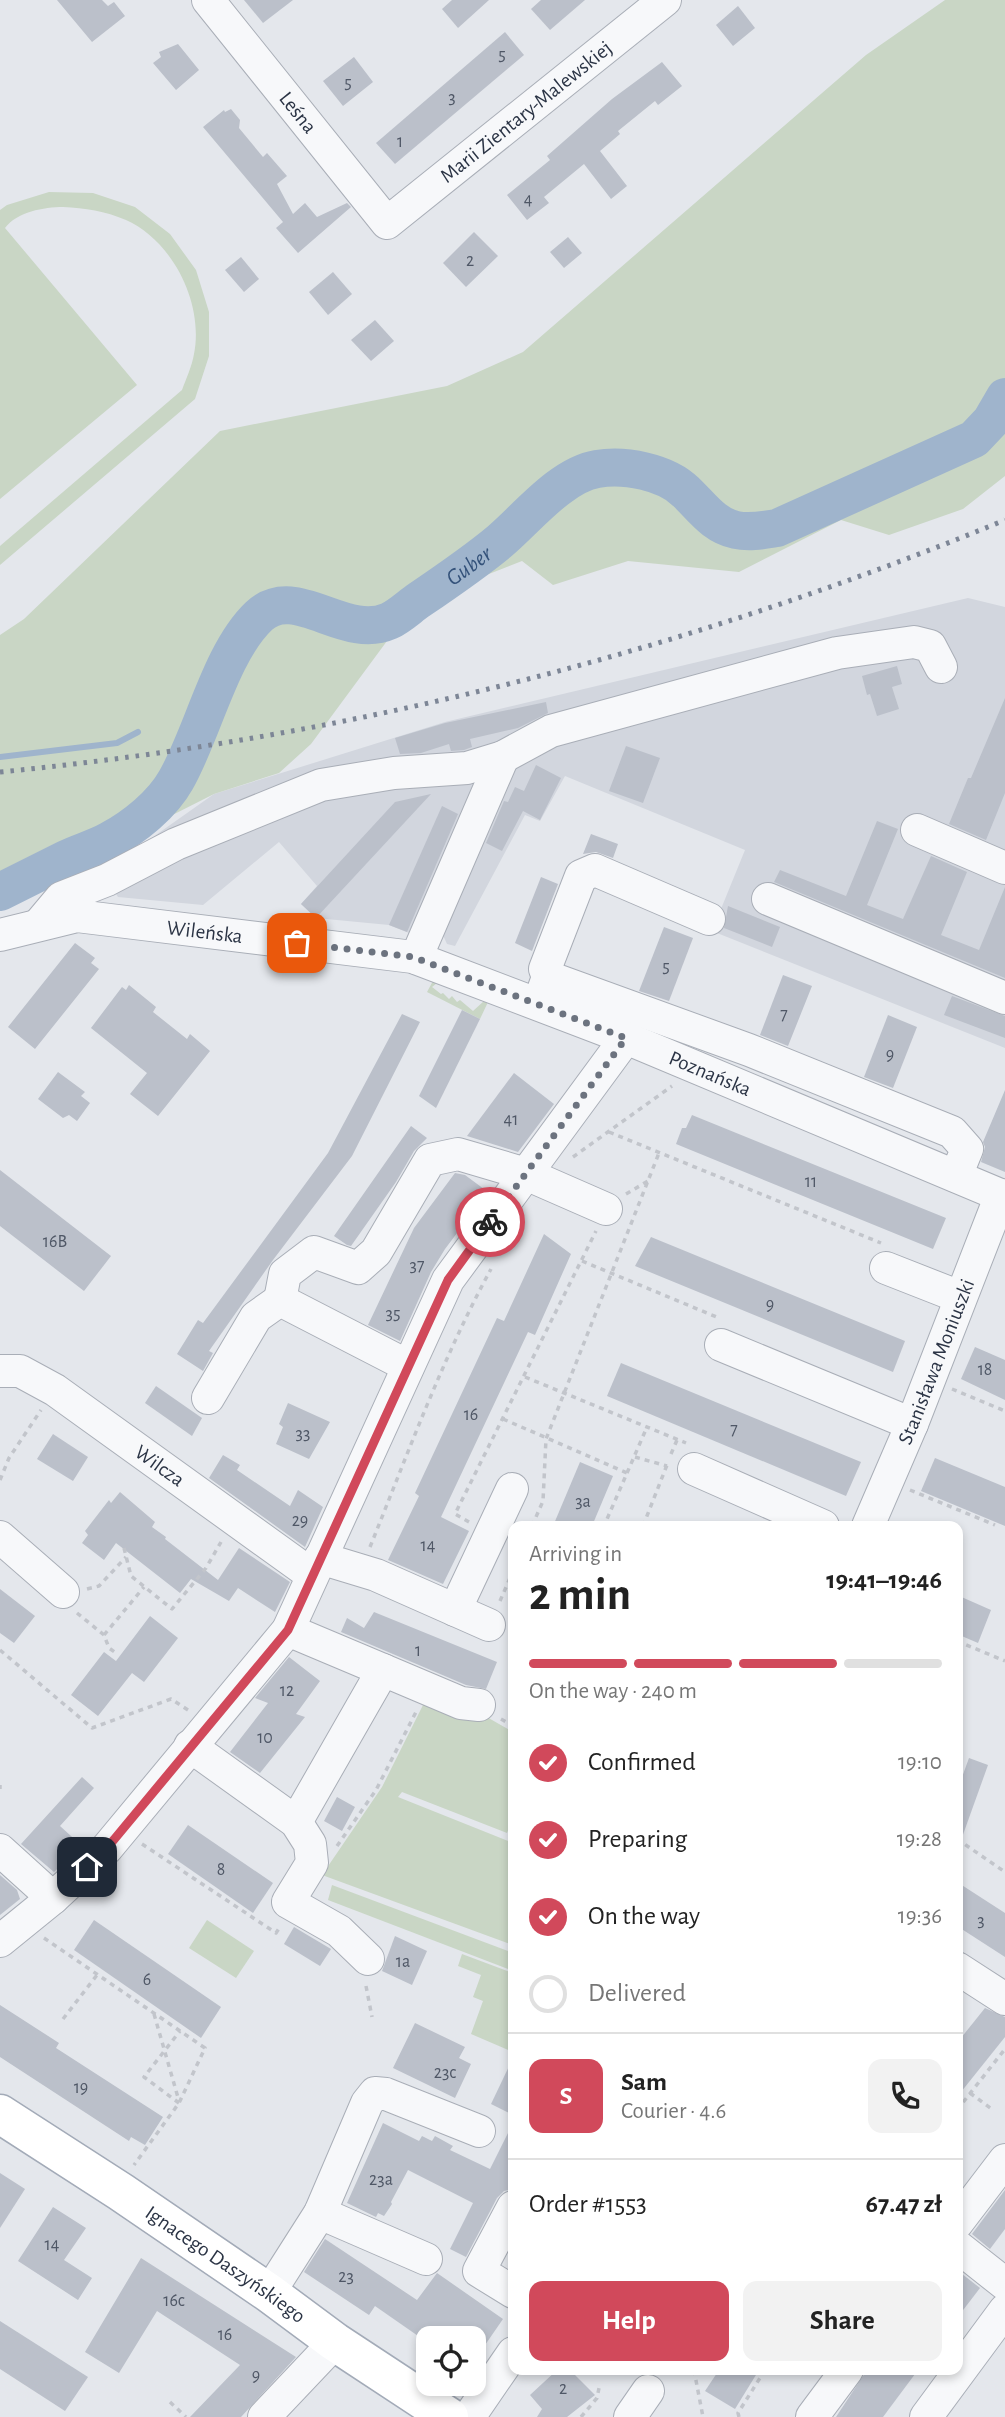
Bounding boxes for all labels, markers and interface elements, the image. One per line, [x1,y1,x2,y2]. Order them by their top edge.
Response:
street label: Marii Zientary-Malewskiej [436,37,616,187]
house number: 5 [498,46,506,64]
house number: 5 [344,74,352,92]
street label: Leśna [275,88,321,138]
house number: 3 [448,89,456,107]
house number: 1 [397,133,403,151]
house number: 4 [524,191,533,209]
house number: 2 [466,252,474,270]
water label: Guber [442,542,497,591]
pin [267,913,327,973]
street label: Wileńska [166,917,244,947]
icon: bag [278,924,316,962]
house number: 5 [662,958,670,976]
house number: 7 [780,1006,788,1024]
house number: 9 [886,1046,894,1064]
street label: Poznańska [666,1047,754,1100]
house number: 41 [504,1111,518,1129]
house number: 11 [805,1173,817,1191]
courier [455,1187,525,1257]
icon: bike [471,1203,509,1241]
house number: 16B [43,1233,67,1251]
house number: 37 [410,1257,424,1275]
street label: Stanisława Moniuszki [895,1276,978,1448]
house number: 9 [766,1296,774,1314]
house number: 35 [386,1305,400,1323]
house number: 18 [978,1361,992,1379]
house number: 16 [464,1406,478,1424]
house number: 7 [730,1421,738,1439]
house number: 33 [296,1425,310,1443]
street label: Wilcza [131,1441,188,1491]
house number: 3a [575,1493,591,1511]
house number: 29 [292,1512,308,1530]
house number: 14 [421,1537,436,1555]
text: Arriving in [529,1543,622,1566]
text: 19:41–19:46 [826,1567,942,1593]
text: 2 min [529,1572,631,1618]
house number: 1 [415,1642,421,1660]
text: On the way · 240 m [529,1680,697,1703]
house number: 12 [280,1682,294,1700]
house number: 10 [257,1729,273,1747]
icon: check [529,1744,567,1782]
text: Confirmed [588,1749,696,1775]
text: 19:10 [898,1751,942,1774]
icon: check [529,1821,567,1859]
text: Preparing [588,1826,687,1852]
text: 19:28 [897,1828,942,1851]
pin [57,1837,117,1897]
icon: home [68,1848,106,1886]
house number: 8 [217,1861,225,1879]
icon: check [529,1898,567,1936]
text: On the way [588,1903,700,1929]
text: 19:36 [898,1905,942,1928]
house number: 3 [977,1912,985,1930]
house number: 1a [396,1953,410,1971]
house number: 6 [143,1971,151,1989]
text: Delivered [588,1980,686,2006]
button: phone [868,2059,942,2133]
house number: 23c [434,2064,456,2082]
text: Sam [621,2069,667,2095]
house number: 19 [74,2079,88,2097]
text: S [560,2083,572,2109]
text: Courier · 4.6 [621,2100,726,2123]
house number: 23a [369,2171,393,2189]
text: Order #1553 [529,2191,647,2217]
text: 67.47 zł [866,2191,942,2217]
street label: Ignacego Daszyńskiego [141,2202,309,2327]
house number: 14 [45,2236,60,2254]
house number: 23 [338,2268,354,2286]
button: Help [529,2281,729,2361]
button: Share [743,2281,942,2361]
house number: 16c [163,2292,185,2310]
house number: 16 [218,2326,232,2344]
map controls [416,2326,486,2396]
button: locate [416,2326,486,2396]
house number: 9 [252,2367,260,2385]
house number: 2 [559,2380,567,2398]

